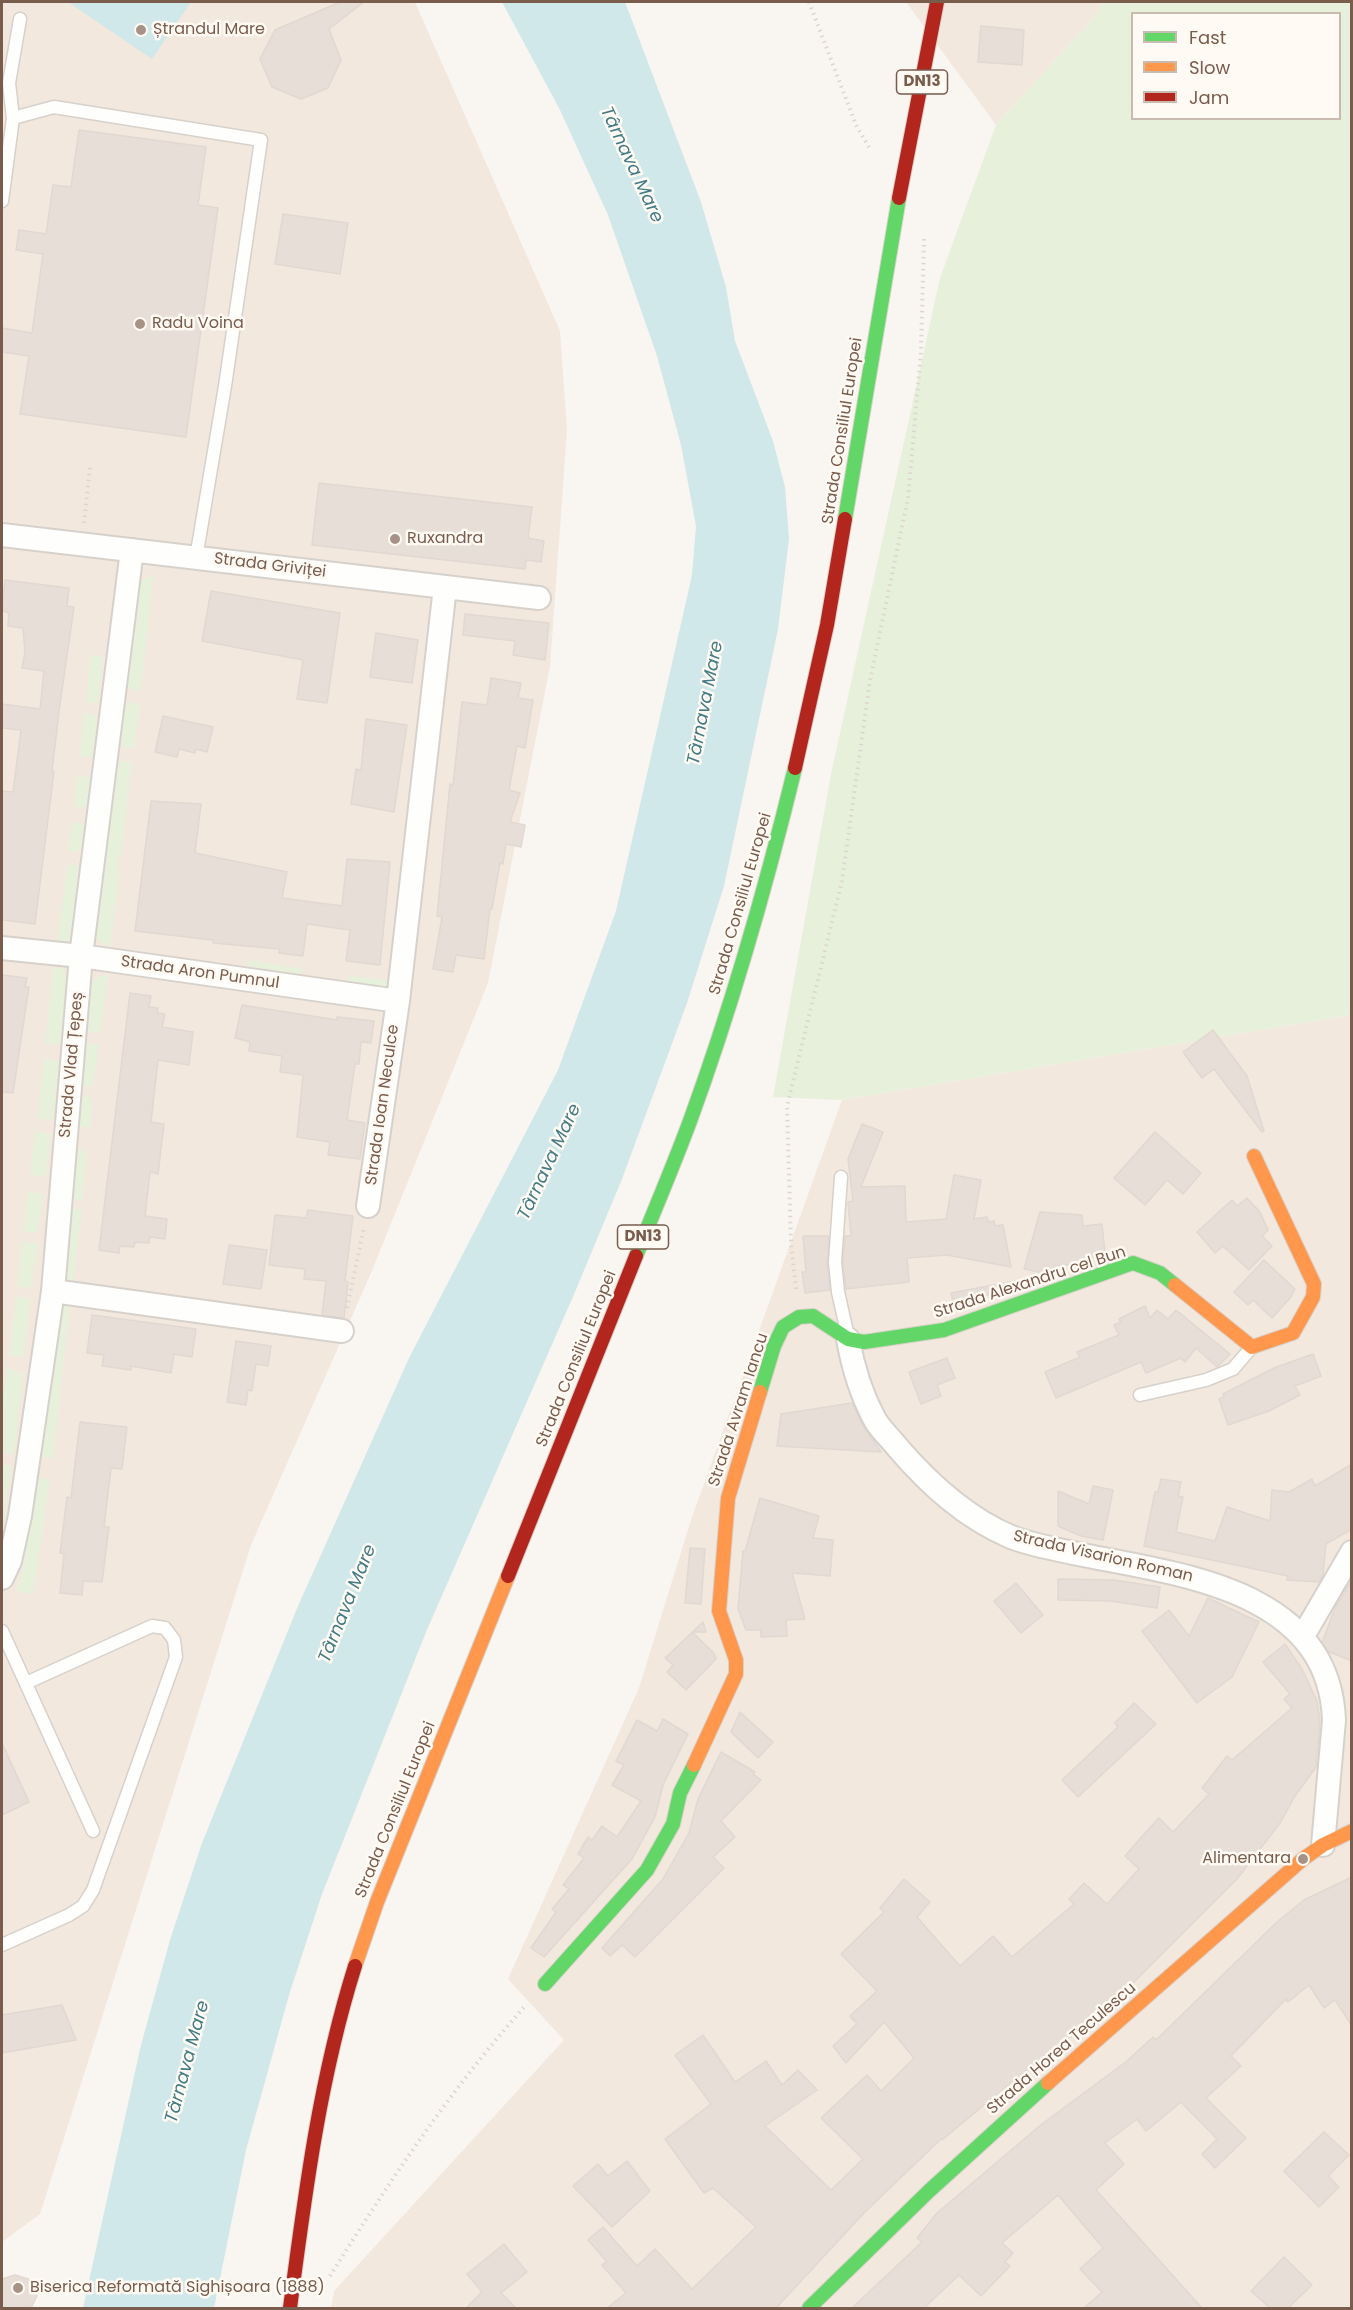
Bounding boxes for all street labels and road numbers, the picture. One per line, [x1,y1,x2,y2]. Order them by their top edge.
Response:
road number: DN13 [896,70,948,94]
street label: Strada Consiliul Europei [819,336,867,526]
street label: Strada Griviței [213,550,327,582]
street label: Strada Consiliul Europei [706,811,776,997]
street label: Strada Aron Pumnul [120,952,280,994]
street label: Strada Vlad Țepeș [56,991,88,1139]
street label: Strada Ioan Neculce [362,1023,404,1187]
road number: DN13 [618,1225,668,1249]
street label: Strada Alexandru cel Bun [932,1243,1128,1323]
street label: Strada Consiliul Europei [533,1268,621,1450]
street label: Strada Avram Iancu [705,1331,773,1489]
street label: Strada Visarion Roman [1011,1527,1195,1587]
street label: Strada Consiliul Europei [352,1719,440,1901]
street label: Strada Horea Teculescu [984,1979,1140,2119]

